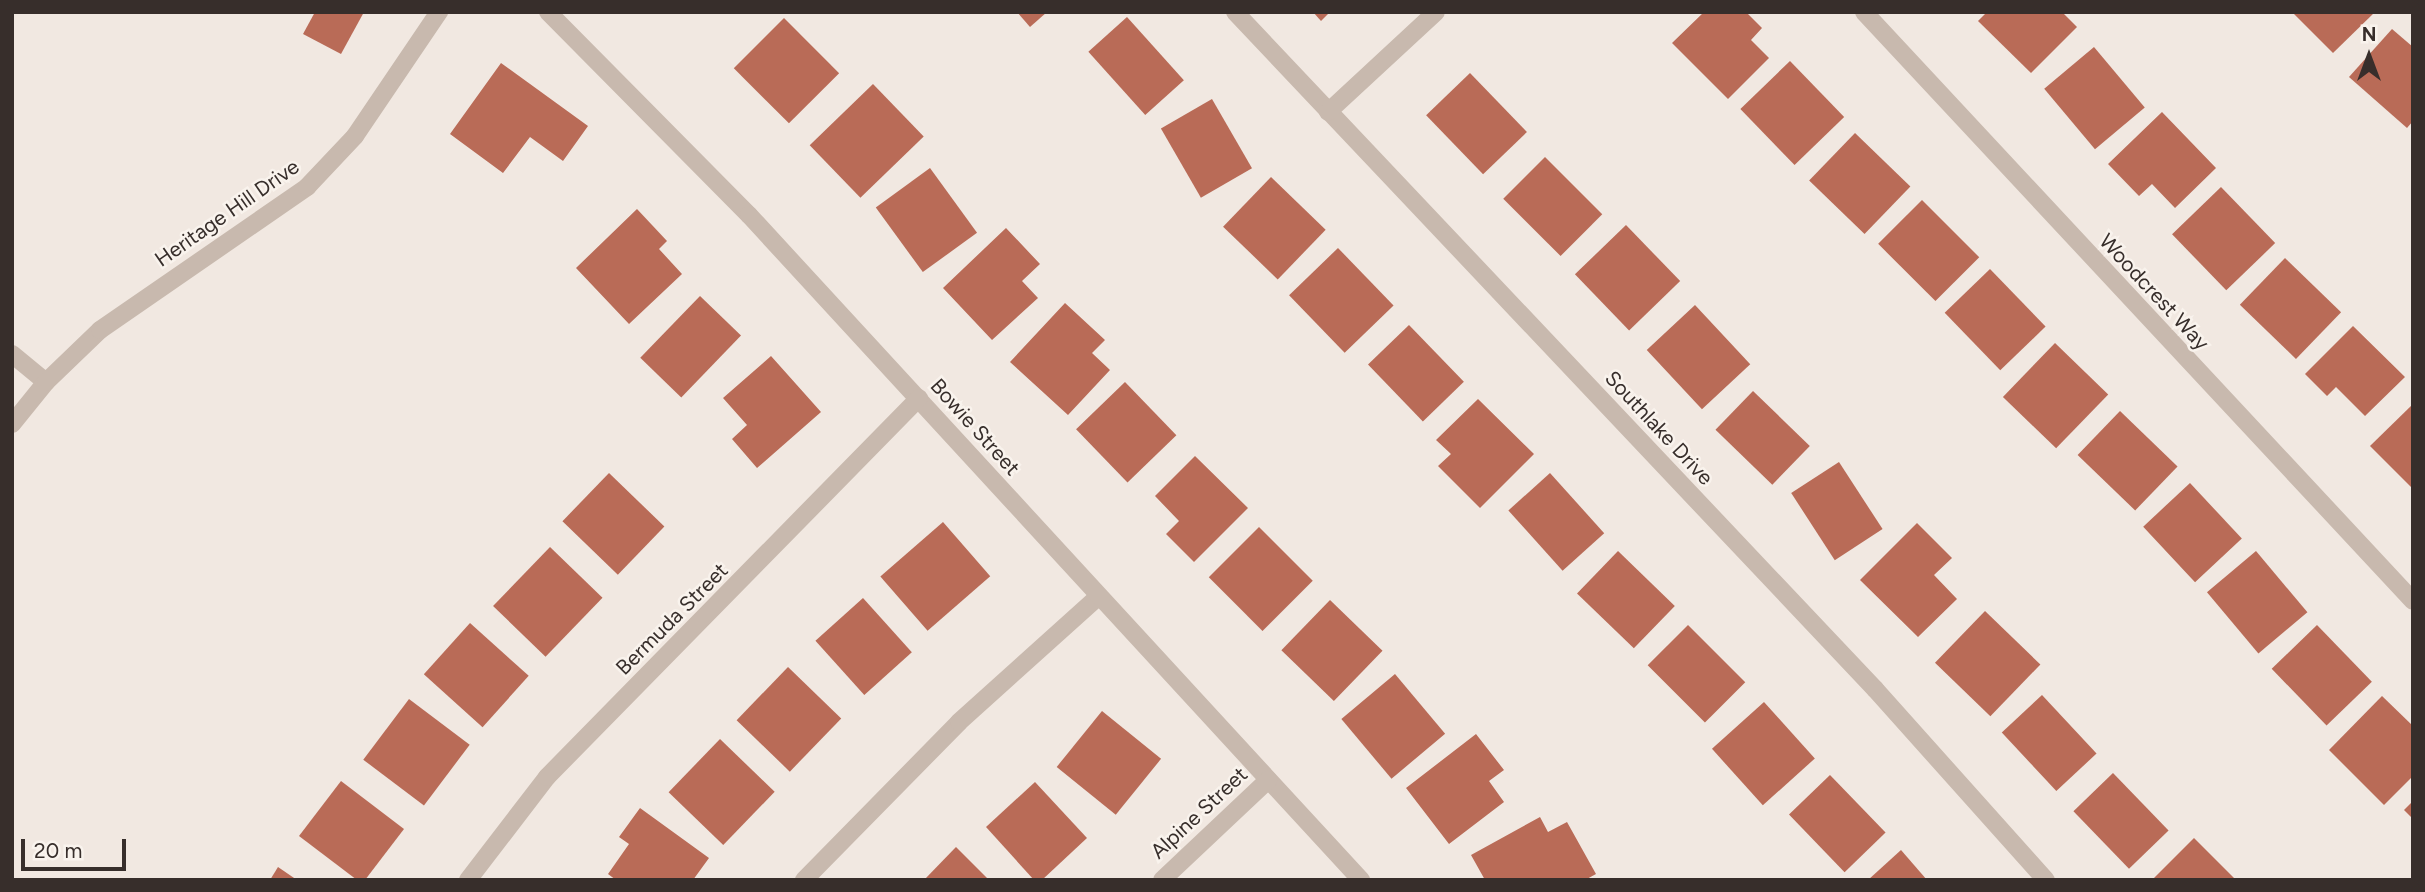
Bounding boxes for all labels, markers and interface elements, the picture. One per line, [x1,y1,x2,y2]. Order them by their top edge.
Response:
north arrow [2334,21,2404,91]
text: N [2362,23,2376,46]
street label: Heritage Hill Drive [150,154,304,272]
street label: Woodcrest Way [2094,229,2214,355]
street label: Southlake Drive [1600,366,1718,490]
street label: Bowie Street [925,373,1025,481]
street label: Bermuda Street [611,558,733,680]
street label: Alpine Street [1145,762,1253,864]
scale bar [24,826,130,870]
text: 20 m [34,838,82,863]

